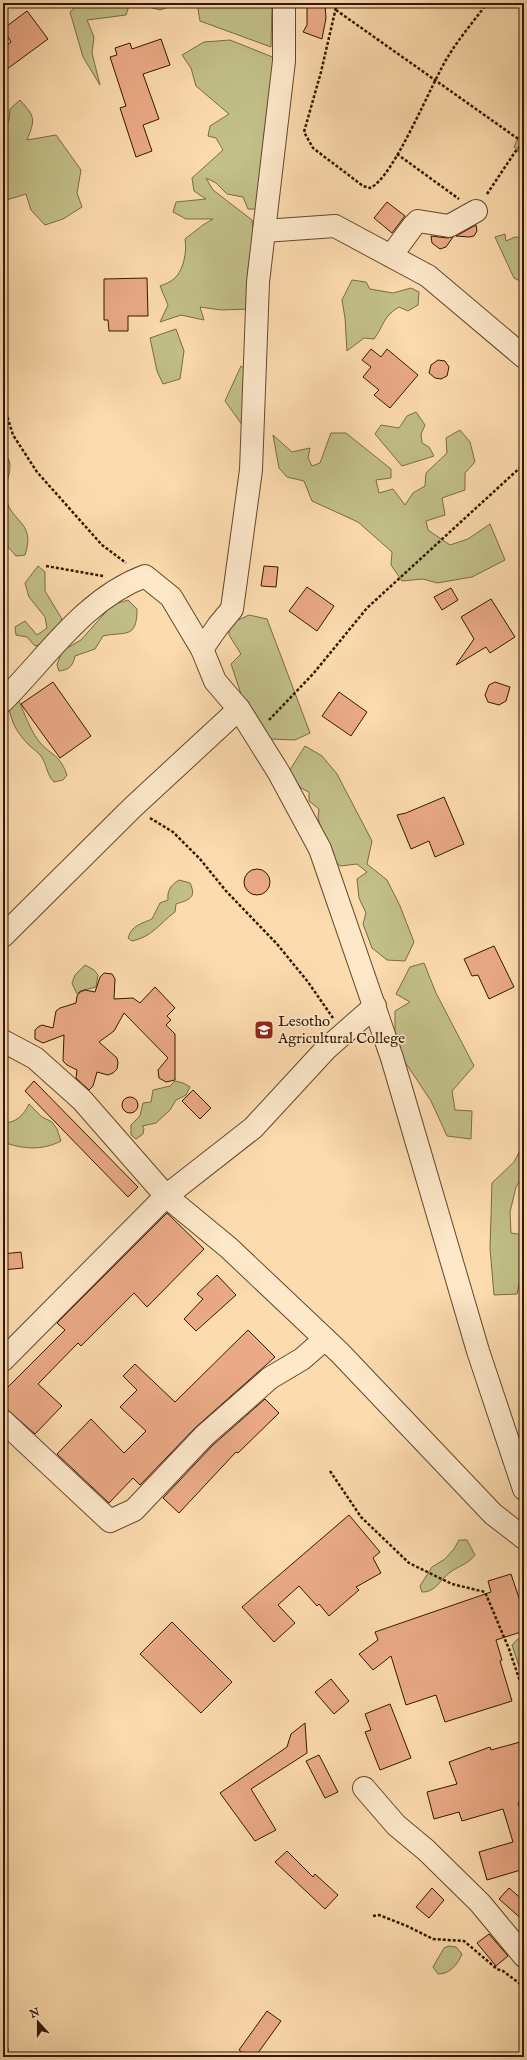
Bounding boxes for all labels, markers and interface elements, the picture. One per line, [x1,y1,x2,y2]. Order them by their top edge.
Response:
place label: Lesotho Agricultural College [277,1012,405,1048]
school or university icon: Lesotho Agricultural College [253,1019,275,1041]
north arrow [18,2002,58,2042]
text: N [27,2005,42,2022]

